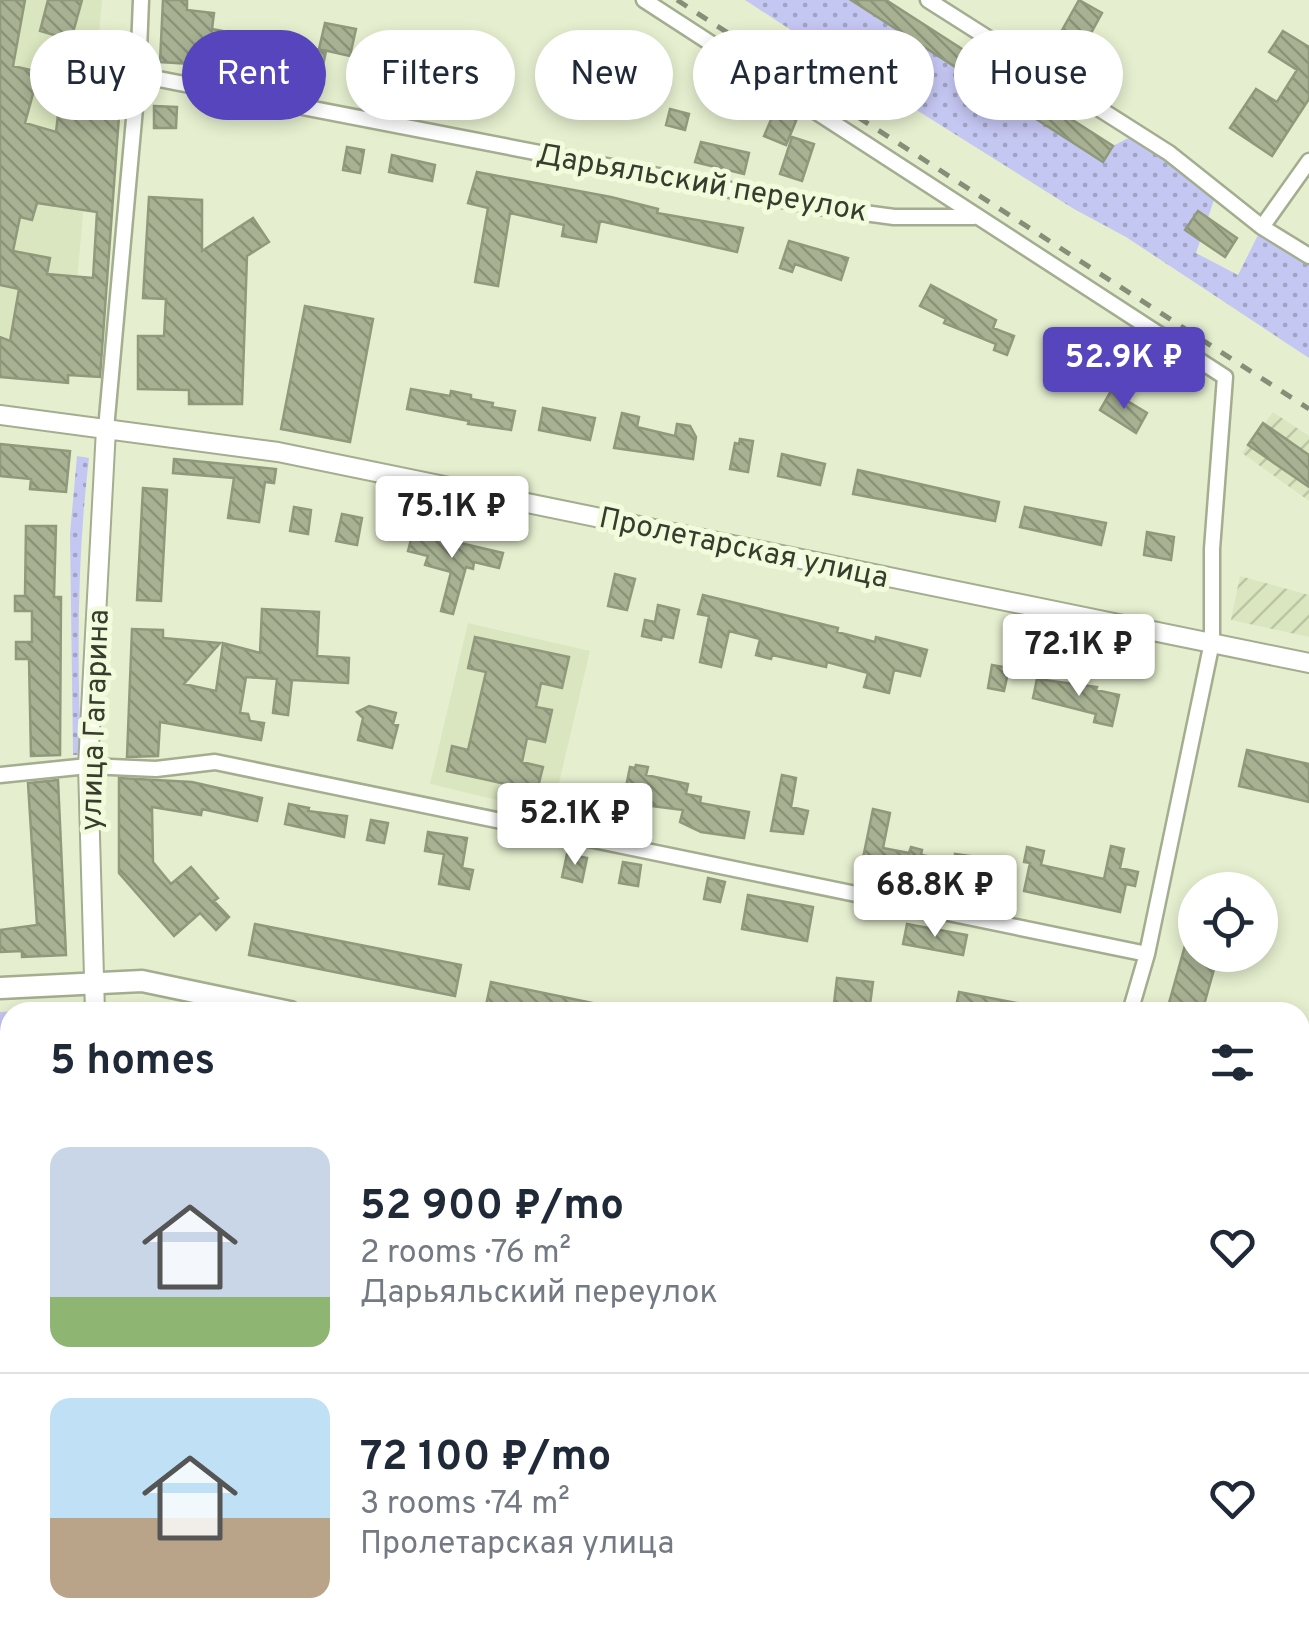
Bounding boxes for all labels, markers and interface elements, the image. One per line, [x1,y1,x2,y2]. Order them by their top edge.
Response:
chip: Buy [30,30,162,120]
chip: Rent [182,30,326,120]
chip: Filters [346,30,515,120]
chip: New [535,30,673,120]
chip: Apartment [693,30,934,120]
chip: House [954,30,1123,120]
street label: Дарьяльский переулок [533,137,870,232]
pin: 52.9K ₽ [1032,327,1216,412]
text: 52.9K ₽ [1065,339,1183,379]
pin: 75.1K ₽ [360,476,544,561]
text: 75.1K ₽ [398,488,506,528]
street label: Пролетарская улица [596,501,891,598]
street label: улица Гагарина [74,608,119,832]
pin: 72.1K ₽ [987,614,1171,699]
text: 72.1K ₽ [1025,626,1133,666]
pin: 52.1K ₽ [483,783,667,868]
text: 52.1K ₽ [519,795,631,835]
pin: 68.8K ₽ [843,855,1027,940]
text: 68.8K ₽ [876,867,994,907]
map controls [1178,872,1278,972]
button: locate [1178,872,1278,972]
icon: filters [1205,1035,1260,1090]
text: 5 homes [50,1036,215,1089]
text: 52 900 ₽/mo [360,1181,624,1234]
icon: home [130,1187,250,1307]
icon: heart [1205,1220,1260,1275]
text: 2 rooms · 76 m² [360,1234,571,1274]
text: Дарьяльский переулок [360,1274,718,1314]
text: 72 100 ₽/mo [360,1432,611,1485]
icon: home [130,1438,250,1558]
icon: heart [1205,1471,1260,1526]
text: 3 rooms · 74 m² [360,1485,570,1525]
text: Пролетарская улица [360,1525,674,1565]

